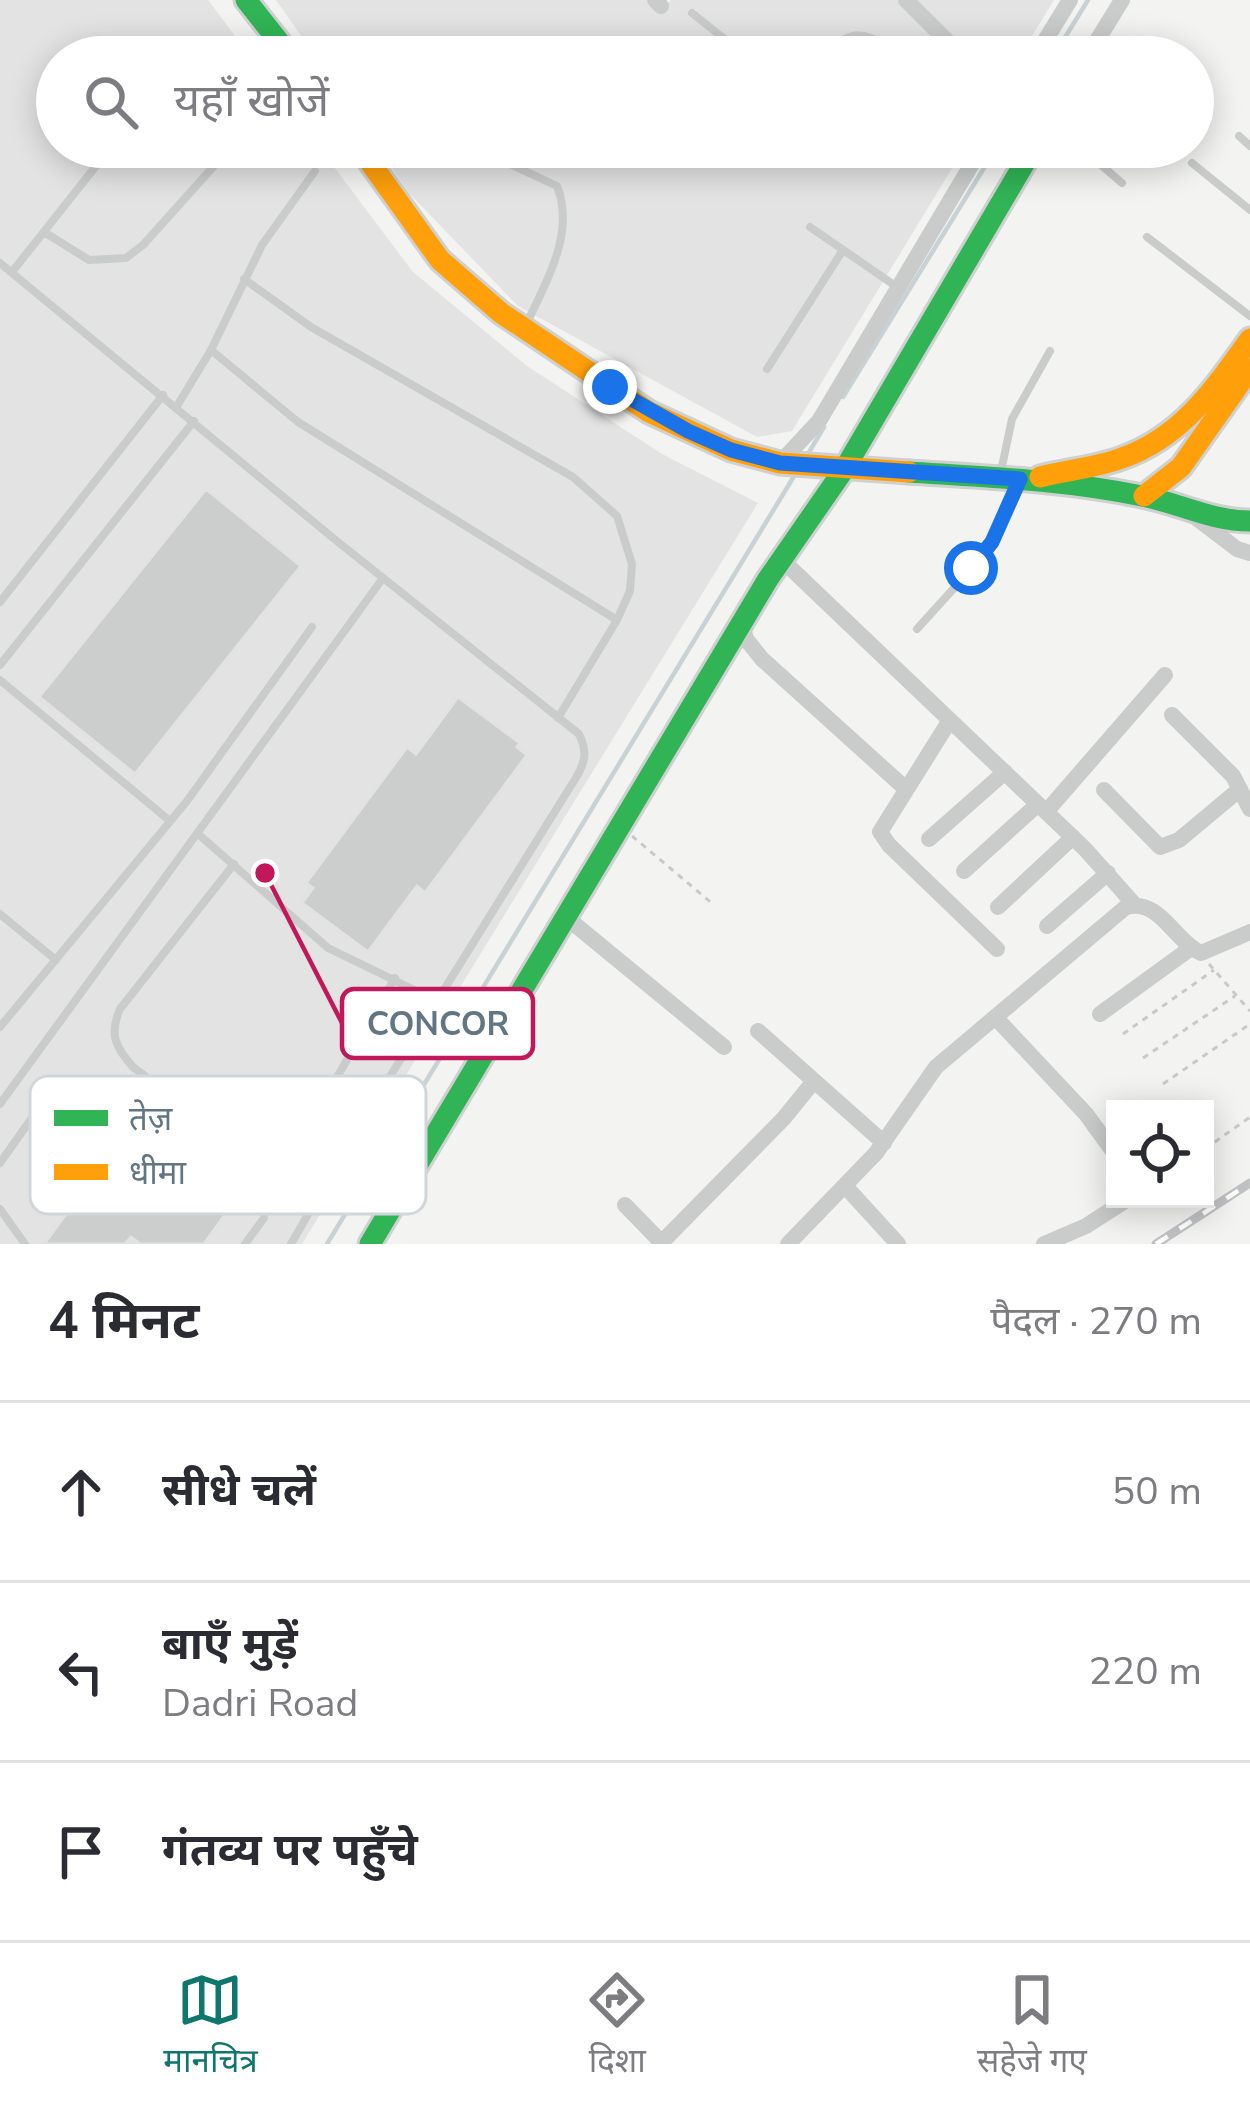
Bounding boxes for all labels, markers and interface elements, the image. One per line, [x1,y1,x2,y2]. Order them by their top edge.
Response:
search box [36,36,1214,168]
icon: search [78,69,144,135]
text: यहाँ खोजें [174,71,329,132]
route end [583,360,637,414]
route start [944,541,998,595]
callout: CONCOR [342,989,533,1058]
text: CONCOR [367,1002,510,1047]
legend [30,1076,426,1214]
text: तेज़ [129,1097,173,1142]
map controls [1106,1100,1214,1208]
button: locate [1106,1100,1214,1208]
text: धीमा [129,1151,188,1196]
text: 4 मिनट [48,1286,199,1356]
text: पैदल · 270 m [990,1295,1202,1348]
icon: ahead [48,1459,114,1525]
text: सीधे चलें [162,1460,316,1521]
text: 50 m [1112,1465,1202,1518]
text: बाएँ मुड़ें [162,1614,298,1675]
icon: left [48,1639,114,1705]
text: 220 m [1088,1645,1202,1698]
text: Dadri Road [162,1677,358,1730]
icon: arrive [48,1819,114,1885]
text: गंतव्य पर पहुँचे [162,1820,418,1881]
tab: मानचित्र [163,1967,258,2085]
tab: दिशा [584,1967,650,2085]
tab: सहेजे गए [977,1967,1087,2085]

